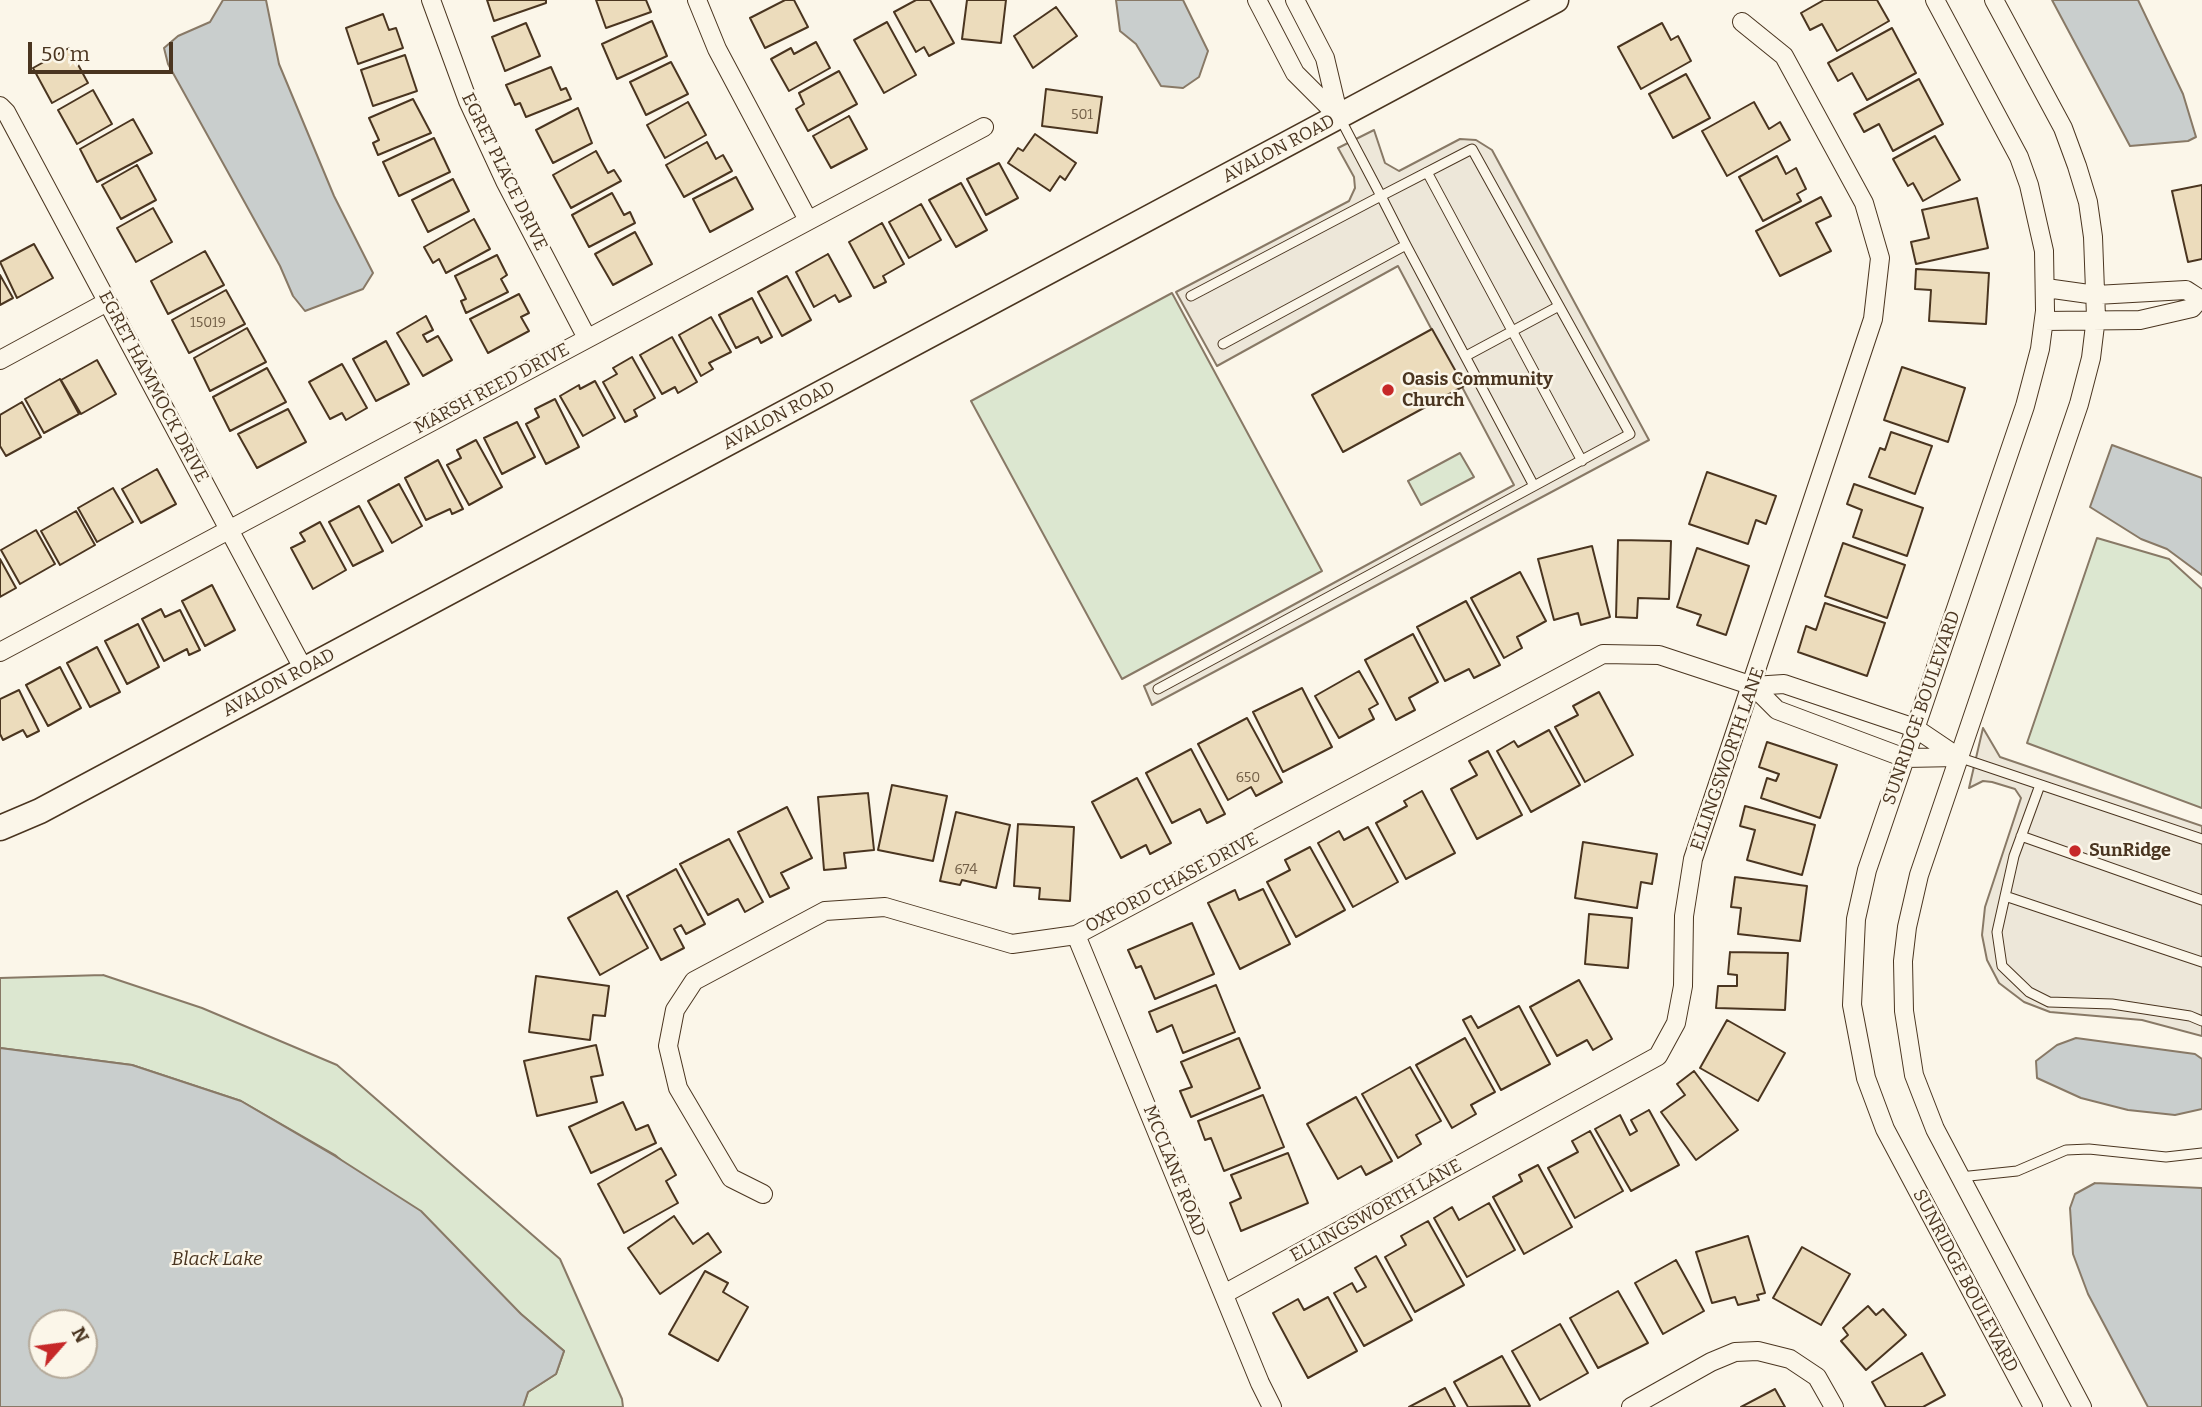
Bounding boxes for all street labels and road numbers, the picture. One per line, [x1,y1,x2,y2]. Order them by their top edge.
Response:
street label: EGRET PLACE DRIVE [456,90,552,254]
street label: AVALON ROAD [1219,110,1339,188]
street label: EGRET HAMMOCK DRIVE [93,288,213,486]
street label: MARSH REED DRIVE [411,339,573,439]
street label: AVALON ROAD [719,377,839,455]
street label: SUNRIDGE BOULEVARD [1879,608,1965,808]
street label: AVALON ROAD [219,644,339,722]
street label: ELLINGSWORTH LANE [1686,664,1770,854]
street label: OXFORD CHASE DRIVE [1082,828,1262,938]
street label: MCCLANE ROAD [1138,1102,1210,1240]
street label: ELLINGSWORTH LANE [1287,1155,1465,1267]
street label: SUNRIDGE BOULEVARD [1908,1186,2022,1376]

